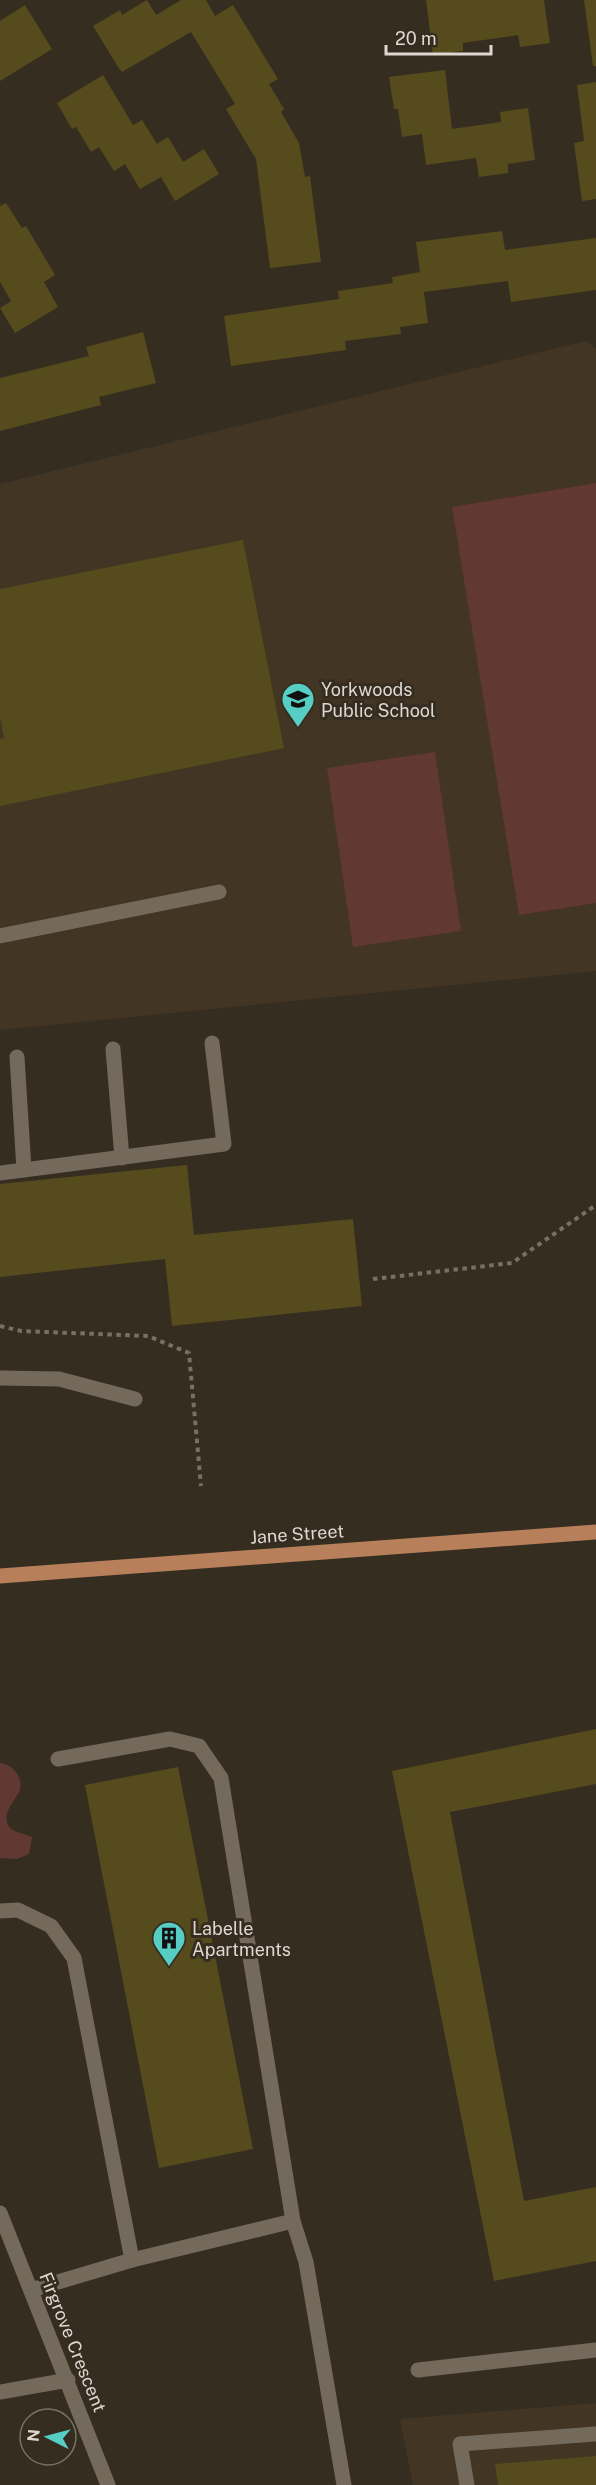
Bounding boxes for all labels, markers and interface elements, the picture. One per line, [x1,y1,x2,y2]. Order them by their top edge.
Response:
scale bar [386,18,491,56]
text: 20 m [395,28,437,49]
place label: Yorkwoods Public School [321,679,435,721]
school or university icon: Yorkwoods Public School [280,681,316,728]
street label: Jane Street [249,1520,345,1548]
place label: Labelle Apartments [192,1918,291,1960]
building icon: Labelle Apartments [151,1920,187,1967]
street label: Firgrove Crescent [35,2269,111,2415]
north arrow [18,2407,78,2467]
text: N [23,2428,44,2443]

